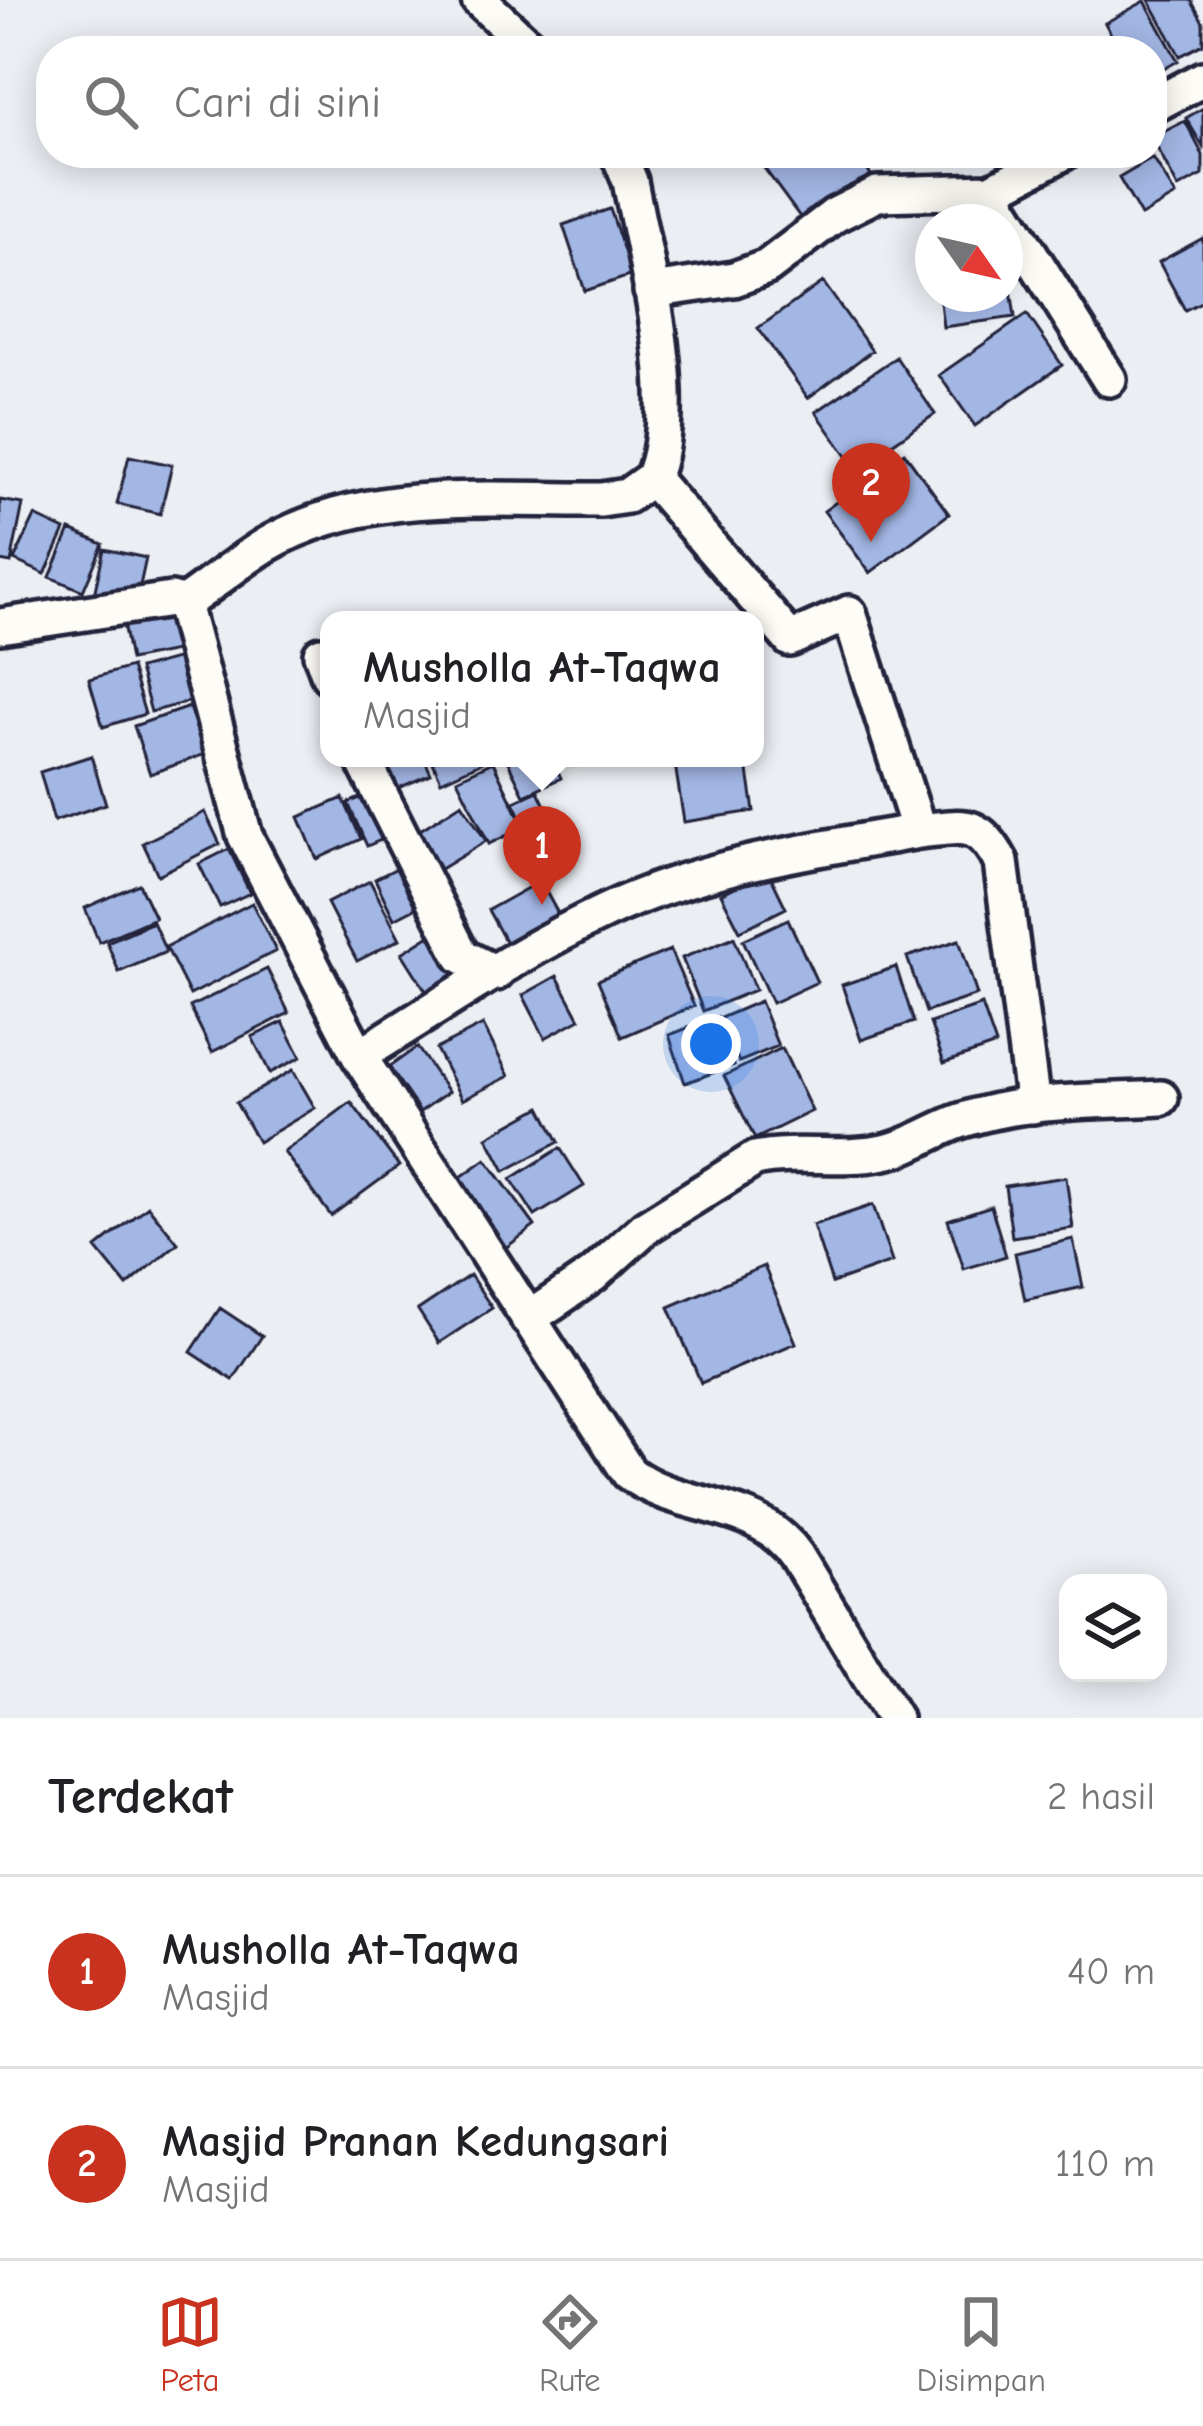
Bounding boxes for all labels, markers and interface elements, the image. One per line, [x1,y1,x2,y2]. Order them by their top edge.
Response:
search box [36,36,1167,168]
icon: search [78,69,144,135]
text: Cari di sini [174,76,381,128]
north arrow [915,204,1023,312]
pin: 2 [832,443,910,542]
popup [320,611,764,767]
text: Musholla At-Taqwa [363,641,721,693]
text: Masjid [363,693,471,738]
pin: 1 [503,806,581,905]
your location [681,1014,741,1074]
map controls [1059,1574,1167,1682]
button: layers [1059,1574,1167,1682]
text: Terdekat [48,1767,233,1826]
text: 2 hasil [1047,1774,1155,1819]
text: Musholla At-Taqwa [162,1923,520,1975]
text: 1 [79,1949,95,1994]
text: 40 m [1067,1949,1155,1994]
text: Masjid [162,1975,270,2020]
text: Masjid Pranan Kedungsari [162,2115,669,2167]
text: 2 [77,2141,97,2186]
text: 110 m [1055,2141,1155,2186]
text: Masjid [162,2167,270,2212]
tab: Peta [157,2289,223,2399]
tab: Rute [537,2289,603,2399]
tab: Disimpan [917,2289,1046,2399]

